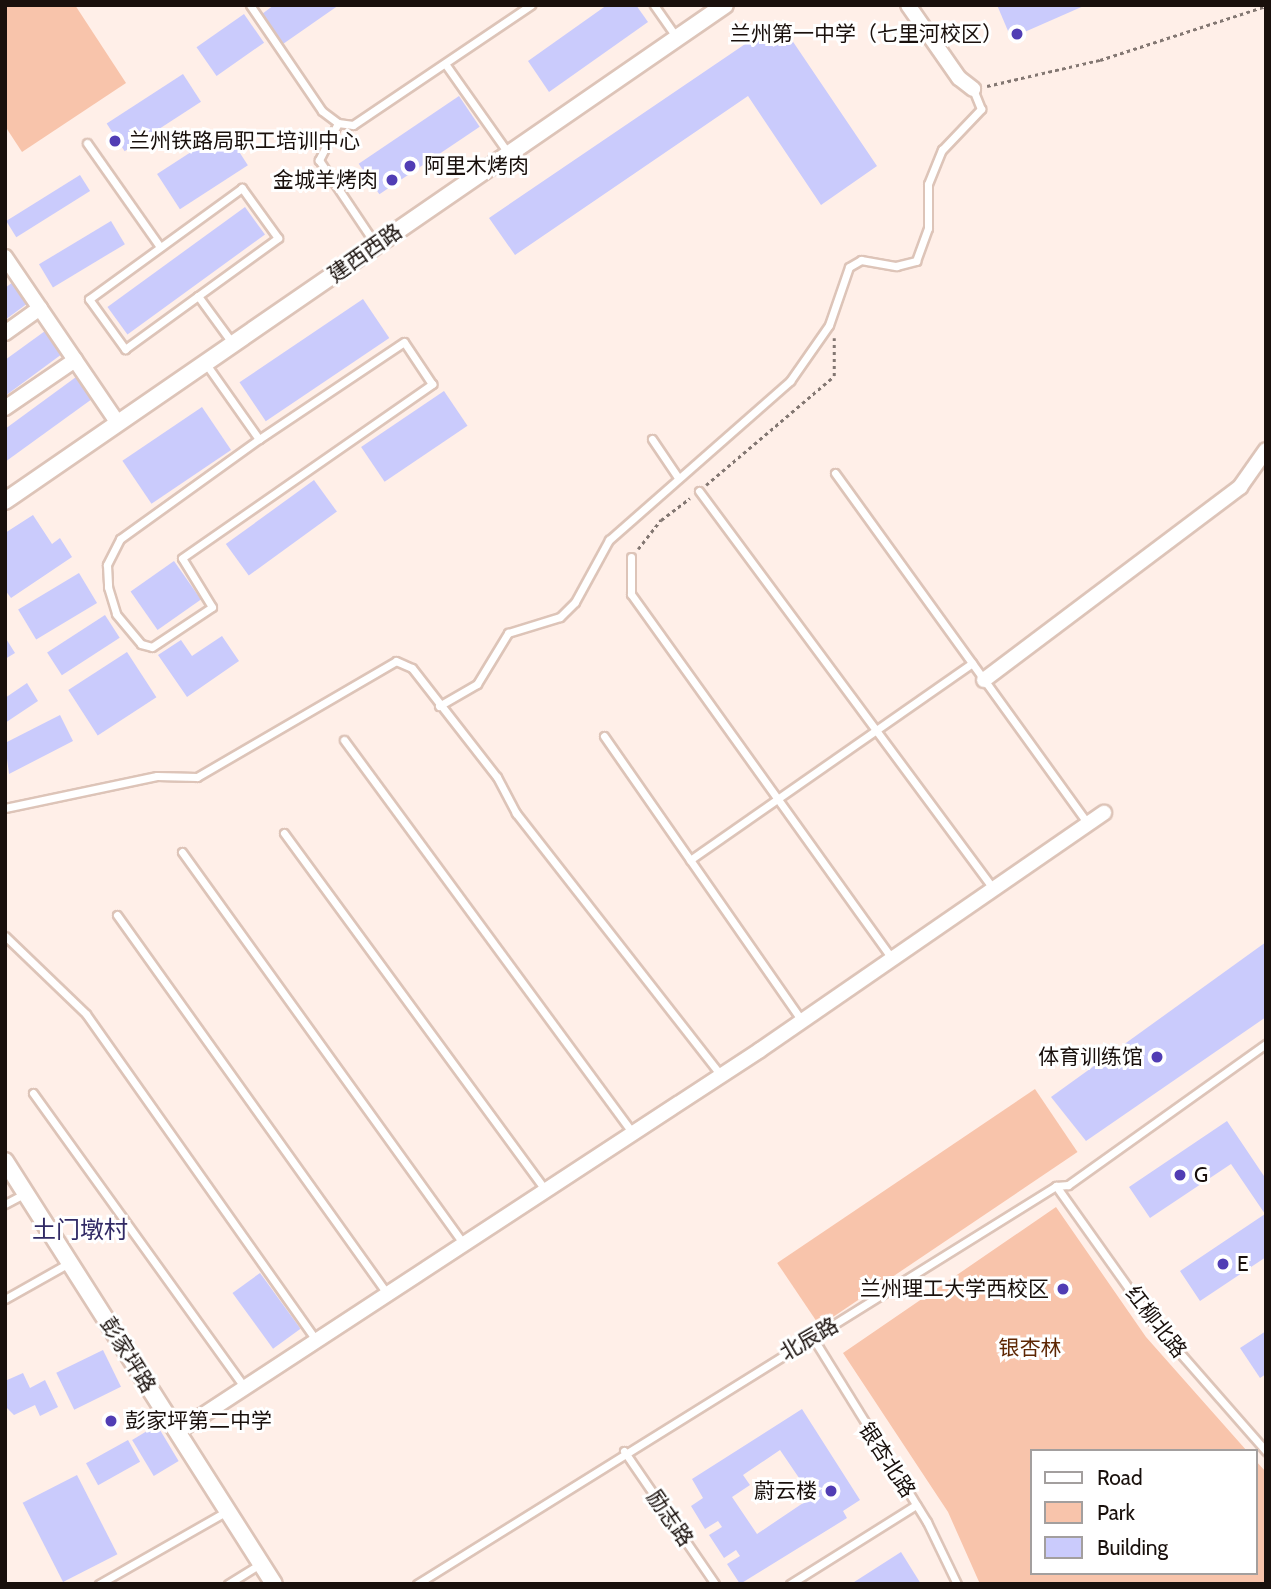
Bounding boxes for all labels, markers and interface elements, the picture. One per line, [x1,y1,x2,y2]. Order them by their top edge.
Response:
place label: 兰州第一中学（七里河校区） [730,21,1003,47]
marker: 兰州第一中学（七里河校区） [1009,26,1025,42]
place label: 兰州铁路局职工培训中心 [129,128,360,154]
marker: 兰州铁路局职工培训中心 [107,133,123,149]
place label: 阿里木烤肉 [424,153,529,179]
marker: 阿里木烤肉 [402,158,418,174]
place label: 金城羊烤肉 [273,167,378,193]
marker: 金城羊烤肉 [384,172,400,188]
street label: 建西西路 [323,219,407,287]
place label: 体育训练馆 [1038,1044,1143,1070]
marker: 体育训练馆 [1149,1049,1165,1065]
place label: G [1194,1162,1208,1188]
marker: G [1172,1167,1188,1183]
district label: 土门墩村 [32,1216,128,1244]
place label: E [1237,1251,1249,1277]
marker: E [1215,1256,1231,1272]
place label: 兰州理工大学西校区 [860,1276,1049,1302]
marker: 兰州理工大学西校区 [1055,1281,1071,1297]
street label: 红柳北路 [1120,1281,1192,1363]
street label: 北辰路 [775,1312,843,1366]
street label: 彭家坪路 [95,1313,161,1397]
park label: 银杏林 [999,1335,1061,1361]
place label: 彭家坪第二中学 [125,1408,272,1434]
marker: 彭家坪第二中学 [103,1413,119,1429]
street label: 银杏北路 [854,1418,920,1502]
legend [1030,1449,1257,1575]
text: Road [1097,1465,1143,1490]
place label: 蔚云楼 [754,1478,817,1504]
marker: 蔚云楼 [823,1483,839,1499]
street label: 励志路 [642,1485,698,1551]
text: Park [1097,1500,1135,1525]
text: Building [1097,1535,1168,1560]

